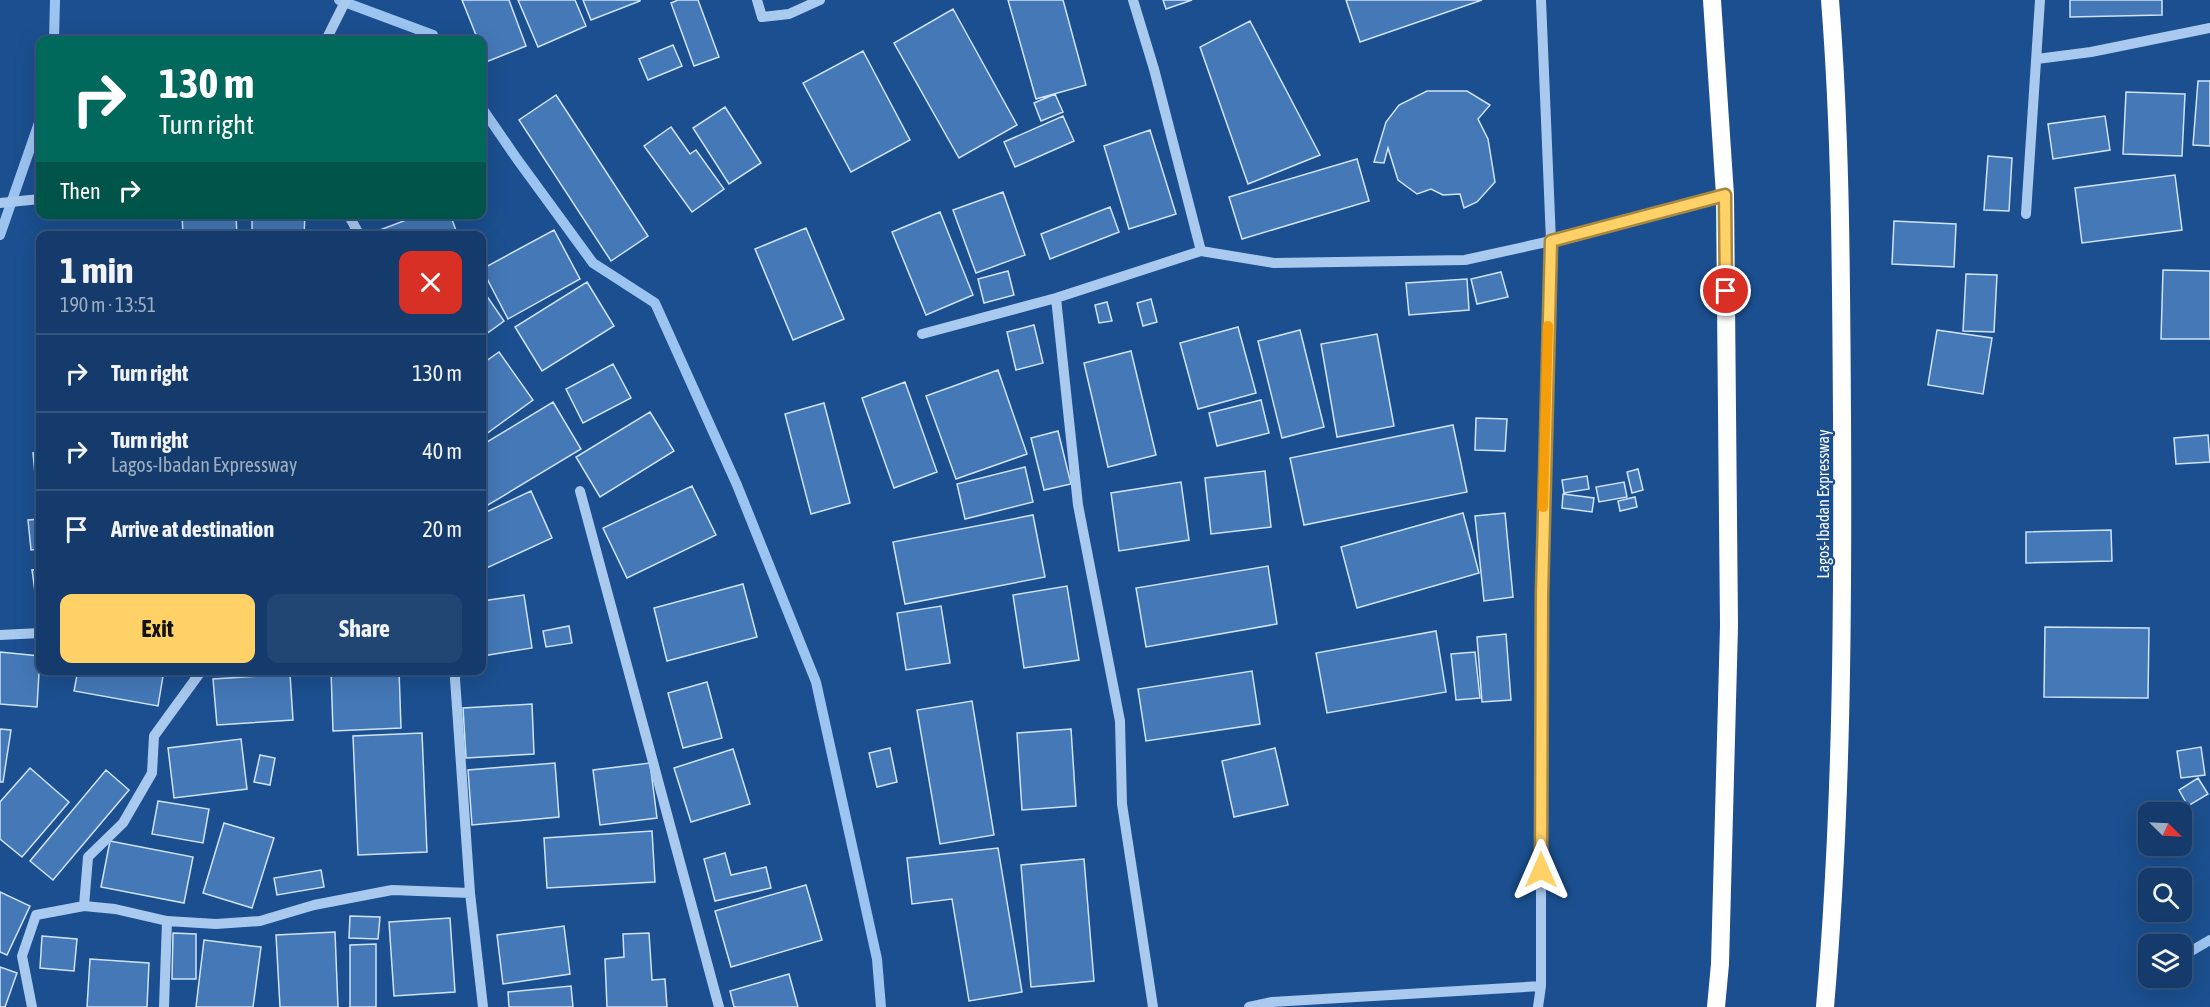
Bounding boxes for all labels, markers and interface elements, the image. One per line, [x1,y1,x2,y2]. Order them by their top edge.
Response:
text: 130 m [159,59,254,107]
icon: right [60,60,138,138]
text: Turn right [159,109,254,140]
icon: right [113,174,146,207]
text: Then [60,178,101,204]
text: 1 min [60,249,134,291]
button: close [399,251,462,314]
pin [1700,265,1751,316]
icon: arrive [1709,274,1742,307]
text: 190 m · 13:51 [60,293,156,316]
icon: right [60,357,93,390]
text: Turn right [111,360,188,386]
text: 130 m [412,360,462,386]
text: Turn right [111,427,188,453]
street label: Lagos-Ibadan Expressway [1814,429,1833,579]
icon: right [60,435,93,468]
text: 40 m [422,438,462,464]
text: Lagos-Ibadan Expressway [111,453,297,476]
icon: arrive [60,513,93,546]
text: Arrive at destination [111,516,274,542]
text: 20 m [422,516,462,542]
button: Exit [60,594,255,663]
button: Share [267,594,462,663]
north arrow [2138,802,2192,856]
map controls [2138,802,2192,988]
position arrow [1509,838,1573,902]
button: search [2138,868,2192,922]
button: layers [2138,934,2192,988]

